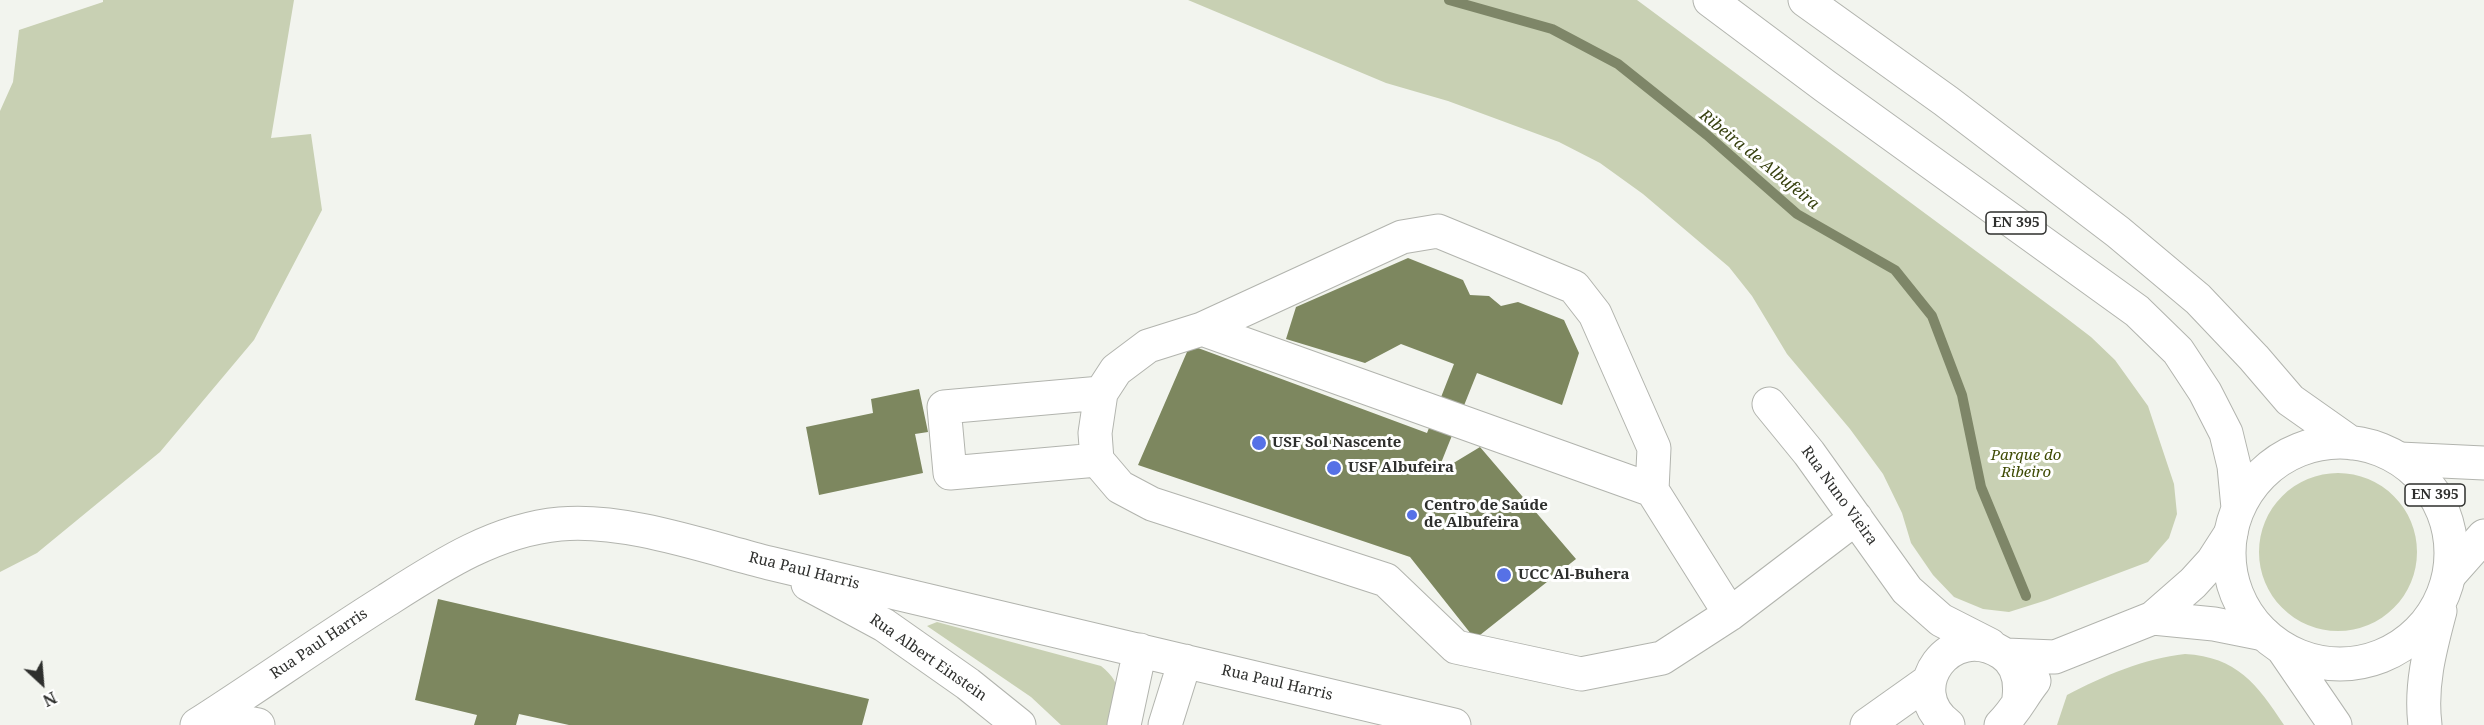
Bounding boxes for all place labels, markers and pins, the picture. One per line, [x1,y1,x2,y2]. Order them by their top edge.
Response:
marker: USF Sol Nascente [1250,434,1268,452]
place label: USF Sol Nascente [1272,434,1401,452]
marker: USF Albufeira [1325,459,1343,477]
place label: USF Albufeira [1348,459,1454,477]
place label: Centro de Saúde de Albufeira [1424,497,1548,532]
marker: Centro de Saúde de Albufeira [1405,508,1419,522]
marker: UCC Al-Buhera [1495,566,1513,584]
place label: UCC Al-Buhera [1518,566,1630,584]

